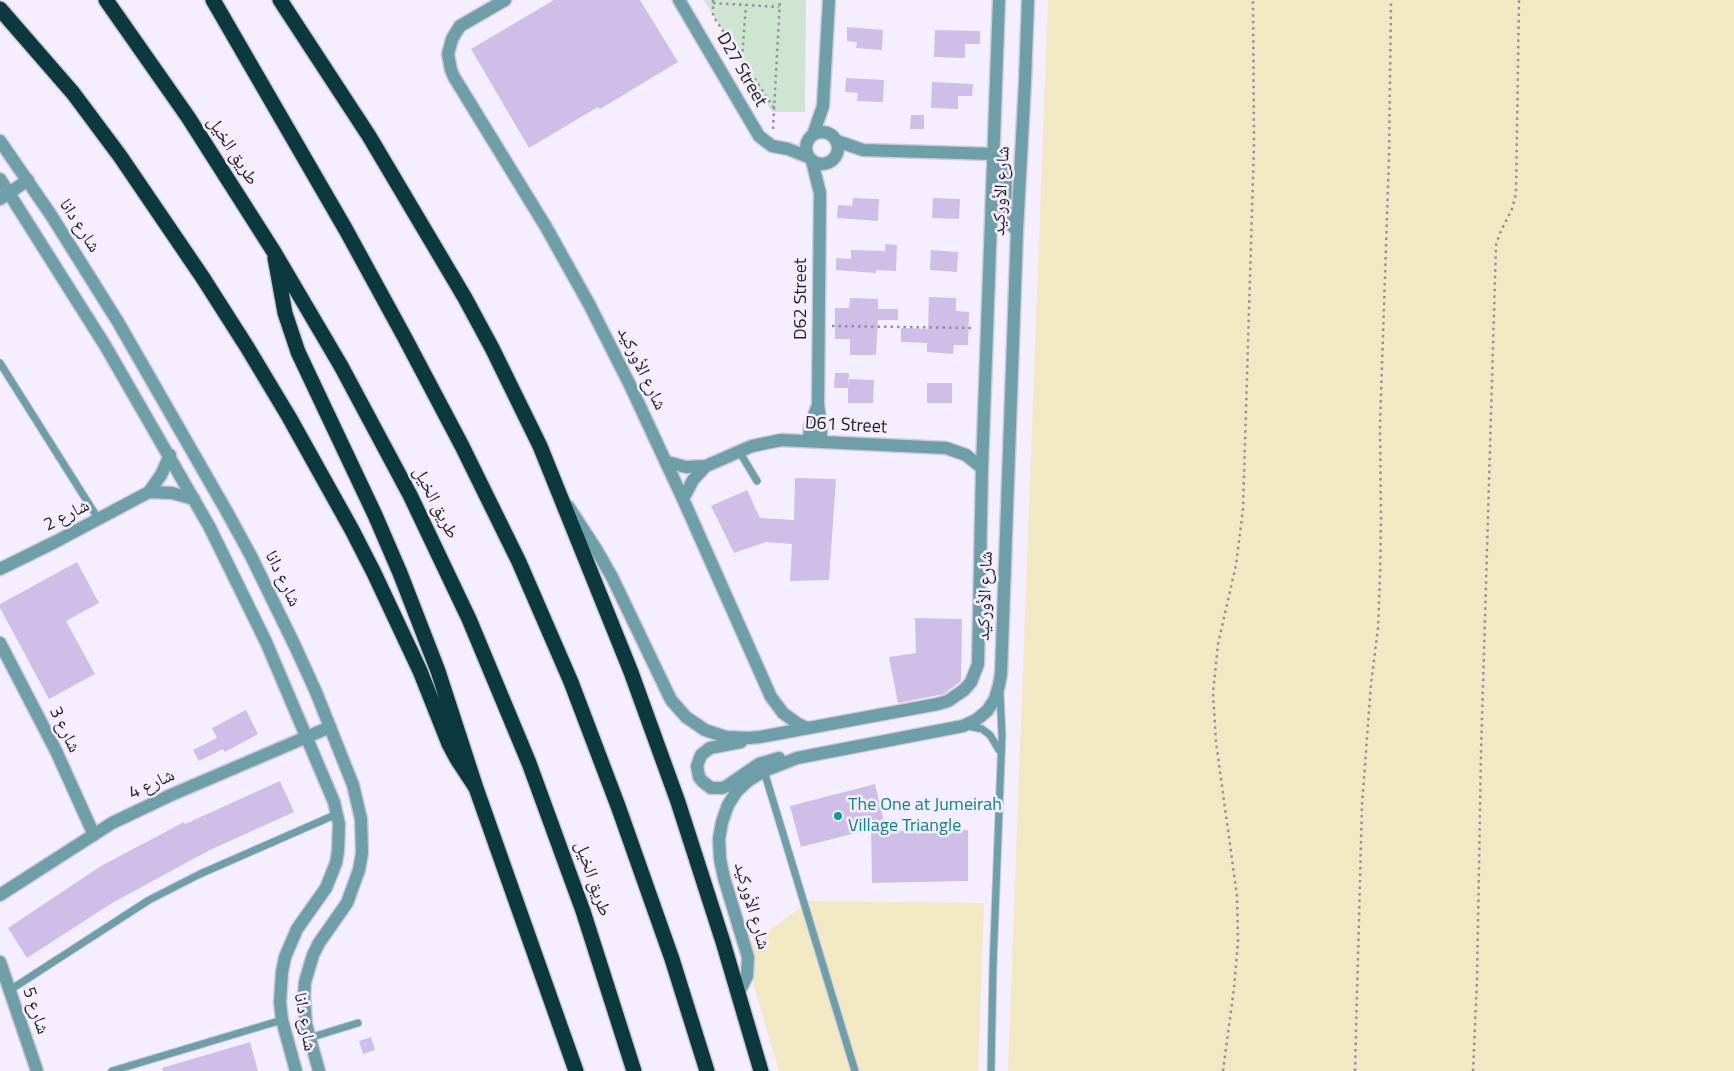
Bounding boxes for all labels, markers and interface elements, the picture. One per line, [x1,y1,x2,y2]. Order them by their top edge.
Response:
street label: D27 Street [711,29,771,111]
street label: طريق الخيل [202,112,262,190]
street label: شارع الأوركيد [989,146,1015,236]
street label: شارع دانا [54,195,104,257]
street label: D62 Street [791,258,813,340]
street label: شارع الأوركيد [612,324,670,414]
street label: D61 Street [804,413,888,439]
street label: طريق الخيل [408,463,462,543]
street label: شارع 2 [41,495,93,537]
street label: شارع دانا [259,548,305,610]
street label: شارع الأوركيد [974,551,998,641]
street label: شارع 3 [44,704,84,756]
street label: شارع 4 [126,765,178,805]
place label: The One at Jumeirah Village Triangle [848,795,1002,838]
marker: The One at Jumeirah Village Triangle [832,810,844,822]
street label: طريق الخيل [569,839,615,919]
street label: شارع الأوركيد [728,860,774,952]
street label: شارع 5 [17,985,53,1037]
street label: شارع دانا [288,991,320,1053]

